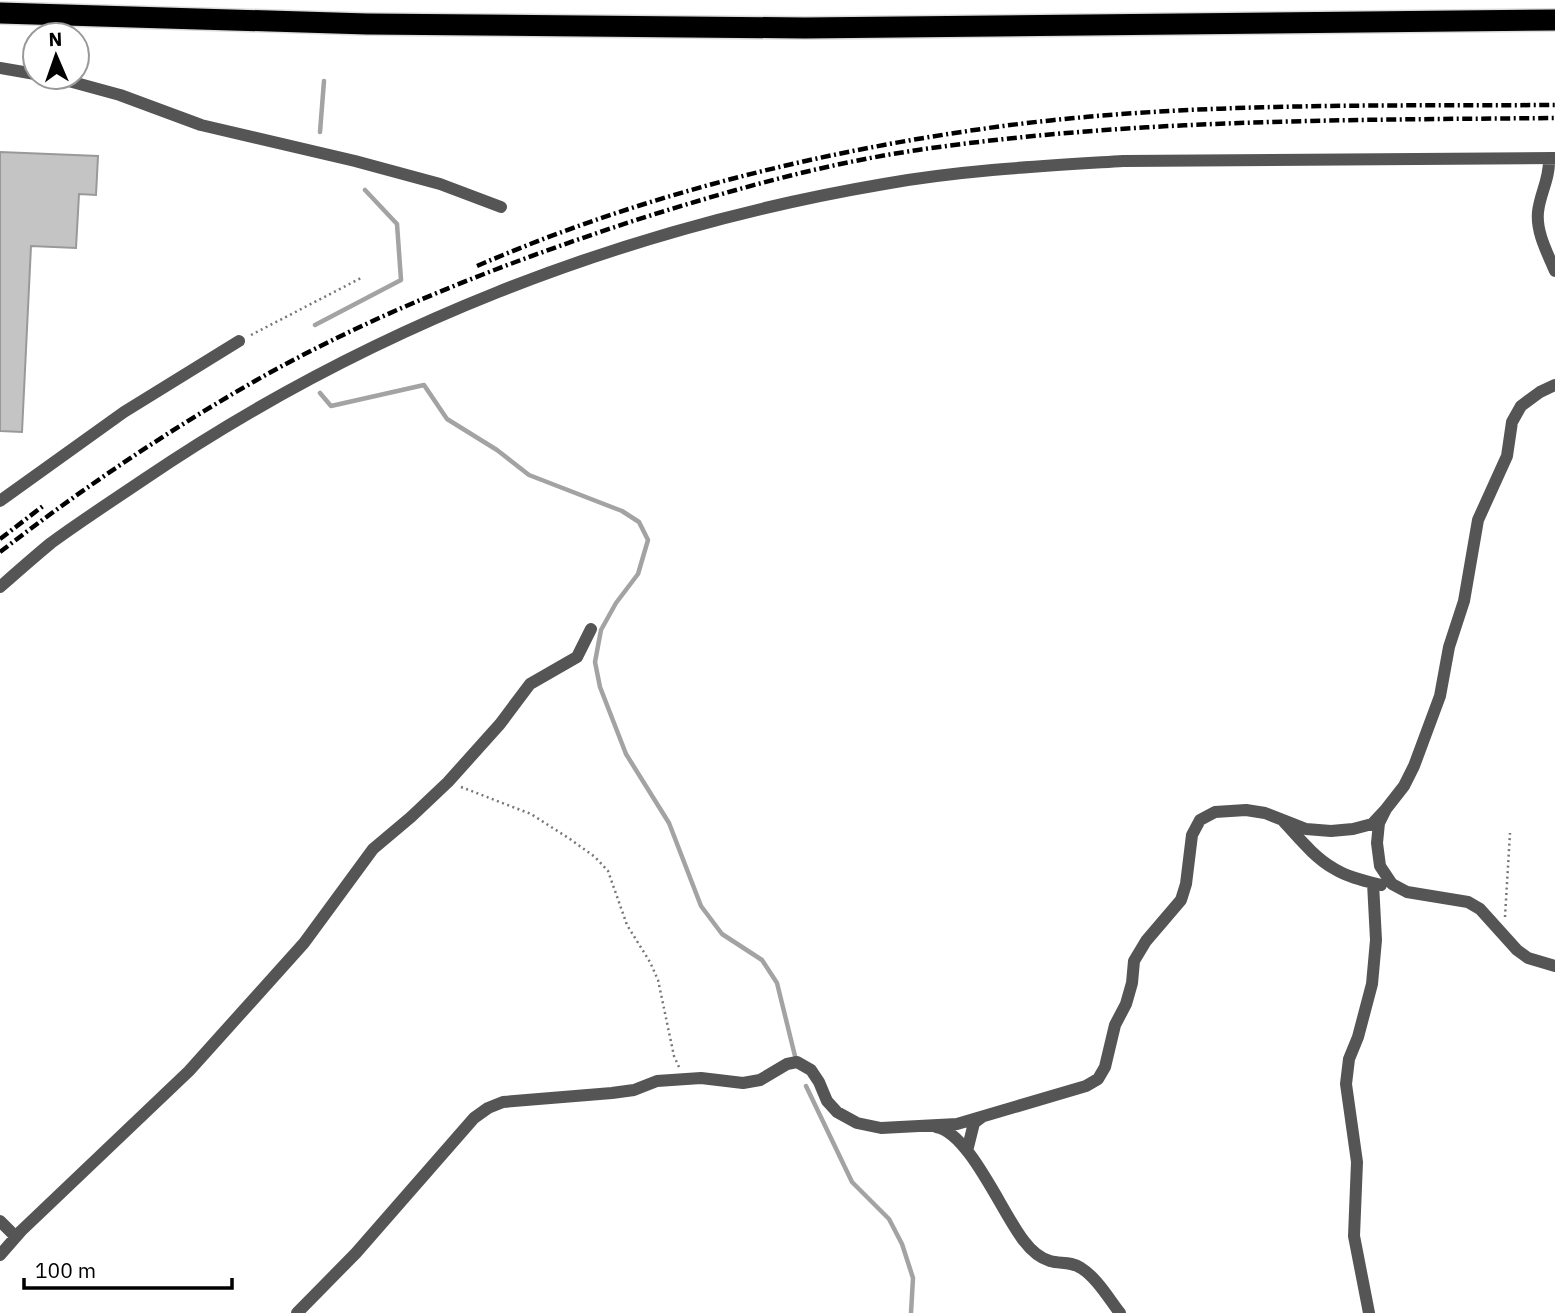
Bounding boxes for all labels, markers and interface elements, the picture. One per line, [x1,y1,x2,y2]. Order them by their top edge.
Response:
north arrow [21,21,91,91]
text: N [48,27,63,51]
scale bar [24,1246,233,1290]
text: 100 m [35,1256,96,1284]

